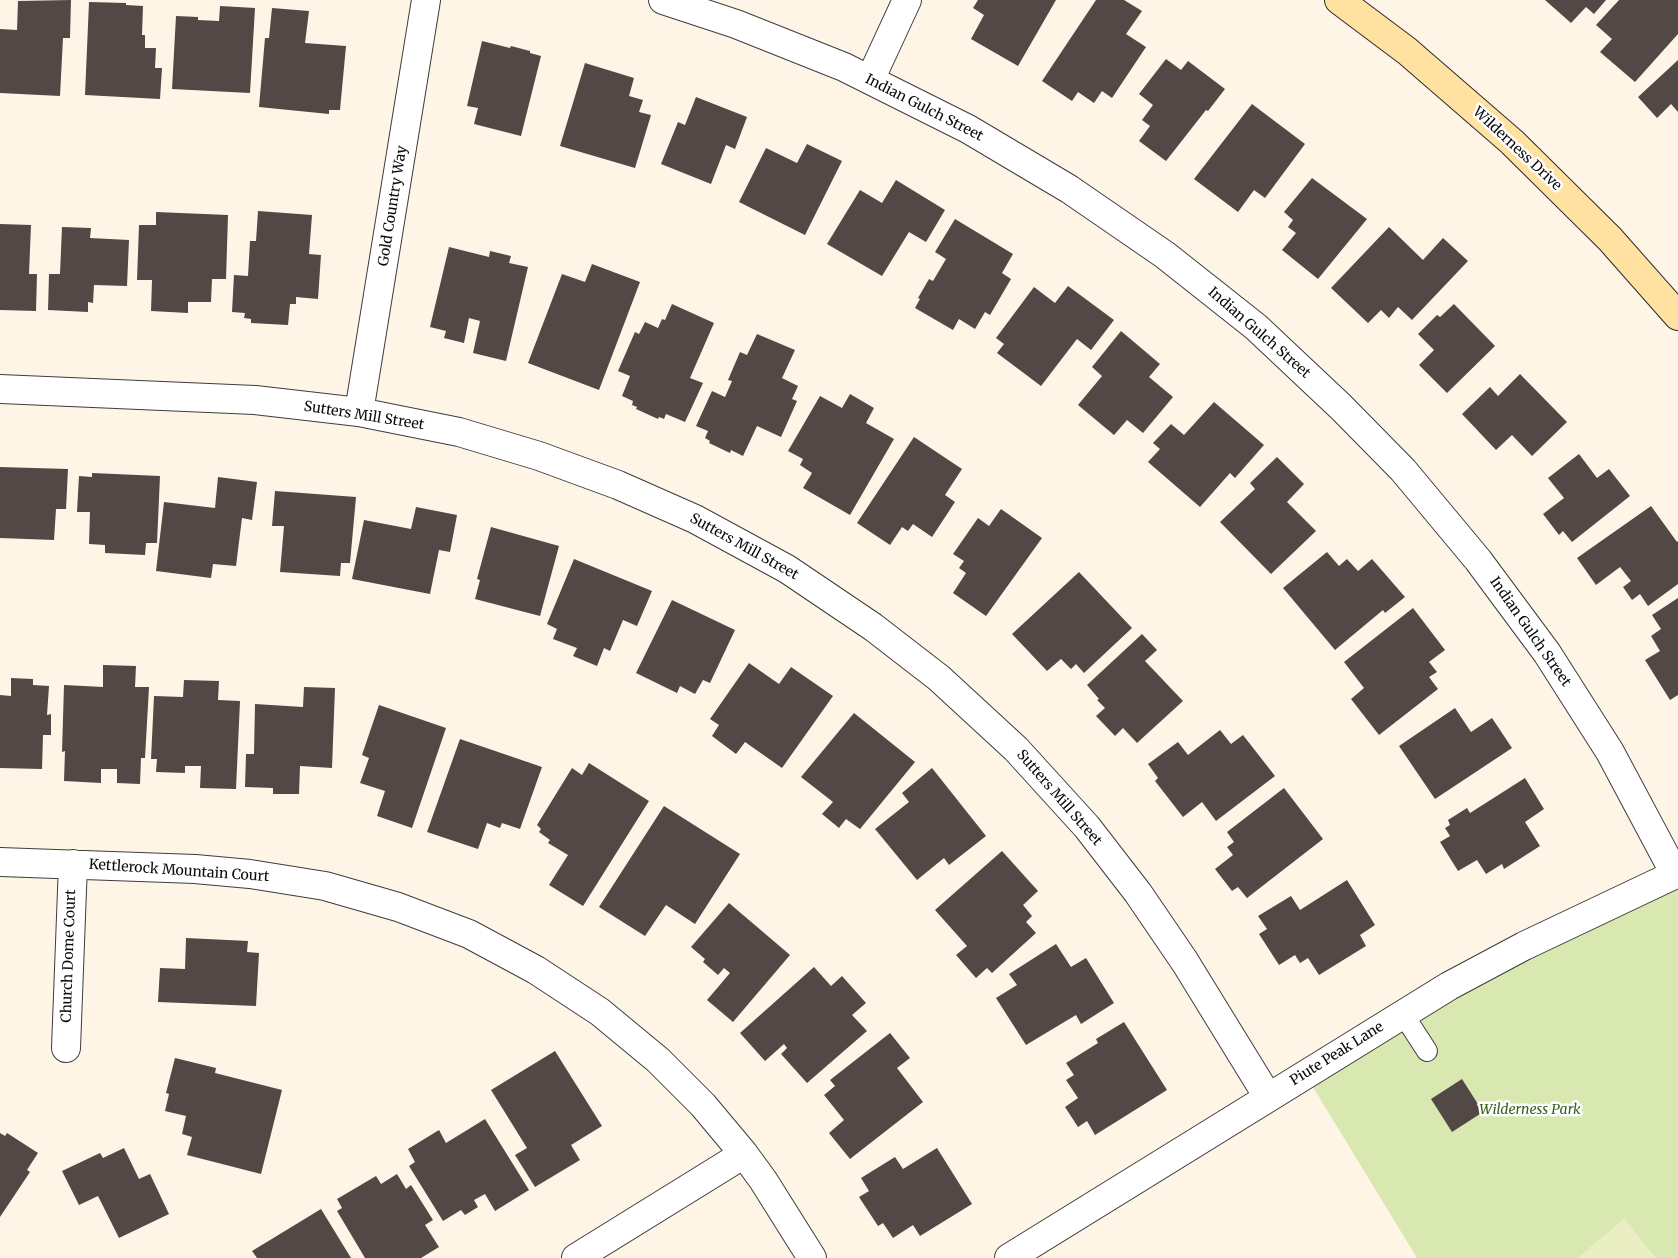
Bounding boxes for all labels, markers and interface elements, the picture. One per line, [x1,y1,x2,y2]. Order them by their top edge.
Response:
street label: Indian Gulch Street [862,71,986,145]
street label: Wilderness Drive [1469,104,1565,194]
street label: Gold Country Way [375,145,411,267]
street label: Indian Gulch Street [1204,284,1314,382]
street label: Sutters Mill Street [303,398,425,434]
street label: Sutters Mill Street [687,510,801,584]
street label: Indian Gulch Street [1486,574,1574,690]
street label: Sutters Mill Street [1013,747,1105,849]
street label: Kettlerock Mountain Court [88,856,270,886]
street label: Church Dome Court [58,889,80,1023]
street label: Piute Peak Lane [1287,1019,1387,1089]
park label: Wilderness Park [1479,1102,1581,1118]

